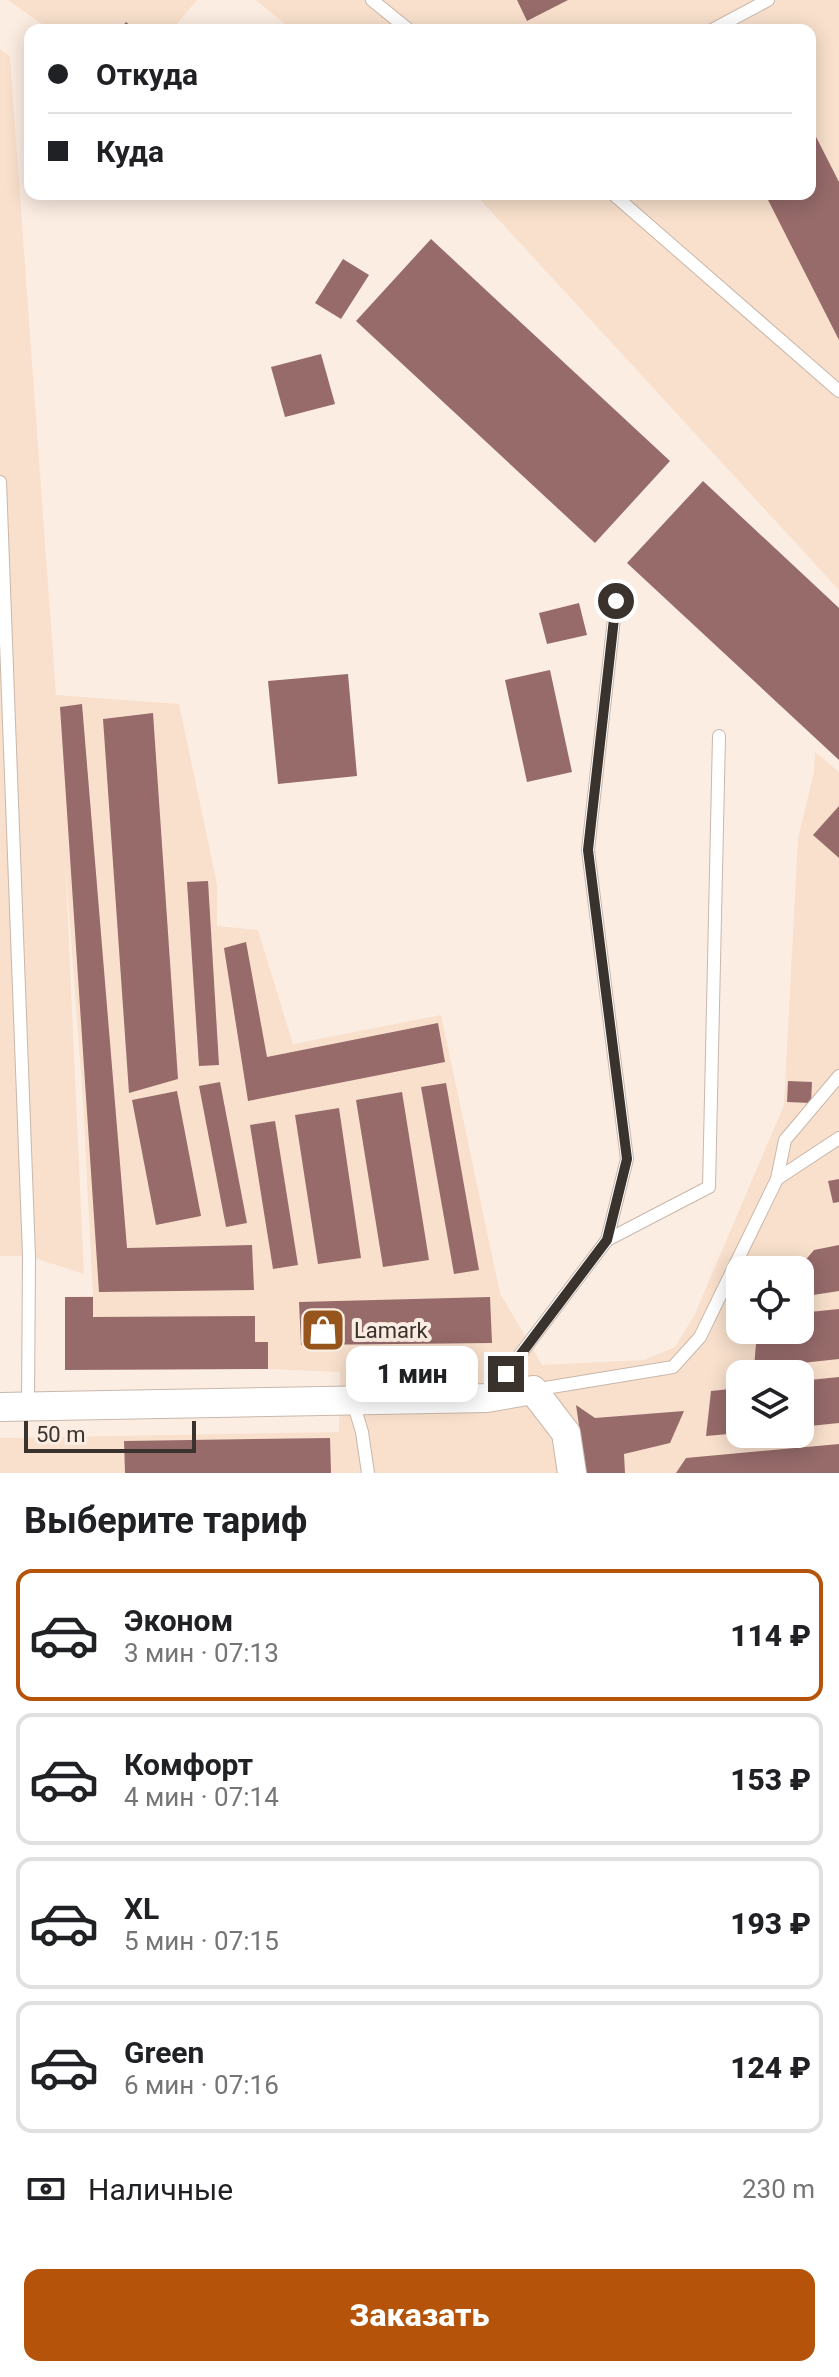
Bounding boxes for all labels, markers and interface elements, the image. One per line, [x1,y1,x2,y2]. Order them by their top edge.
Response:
text: Откуда [96,57,198,92]
text: Куда [96,134,164,169]
route start [598,583,634,619]
map controls [726,1256,814,1448]
button: locate [726,1256,814,1344]
shop icon: Lamark [299,1306,347,1354]
place label: Lamark [354,1318,429,1343]
callout: 1 мин [346,1346,478,1402]
route end [488,1356,524,1392]
text: 1 мин [377,1359,447,1389]
button: layers [726,1360,814,1448]
scale bar [24,1417,196,1453]
text: 50 m [36,1422,85,1447]
text: Выберите тариф [24,1500,307,1542]
icon: car [28,1599,100,1671]
text: Эконом [124,1603,233,1638]
text: 114 ₽ [730,1618,811,1653]
text: 3 мин · 07:13 [124,1638,279,1668]
icon: car [28,1743,100,1815]
text: Комфорт [124,1747,253,1782]
text: 153 ₽ [730,1762,811,1797]
text: 4 мин · 07:14 [124,1782,279,1812]
icon: car [28,1887,100,1959]
text: XL [124,1891,159,1926]
text: 193 ₽ [730,1906,811,1941]
text: 5 мин · 07:15 [124,1926,279,1956]
icon: car [28,2031,100,2103]
text: Green [124,2035,204,2070]
text: 124 ₽ [730,2050,811,2085]
text: 6 мин · 07:16 [124,2070,279,2100]
icon: cash [24,2167,68,2211]
text: Наличные [88,2172,233,2207]
text: 230 m [742,2174,815,2204]
button: Заказать [24,2269,815,2361]

